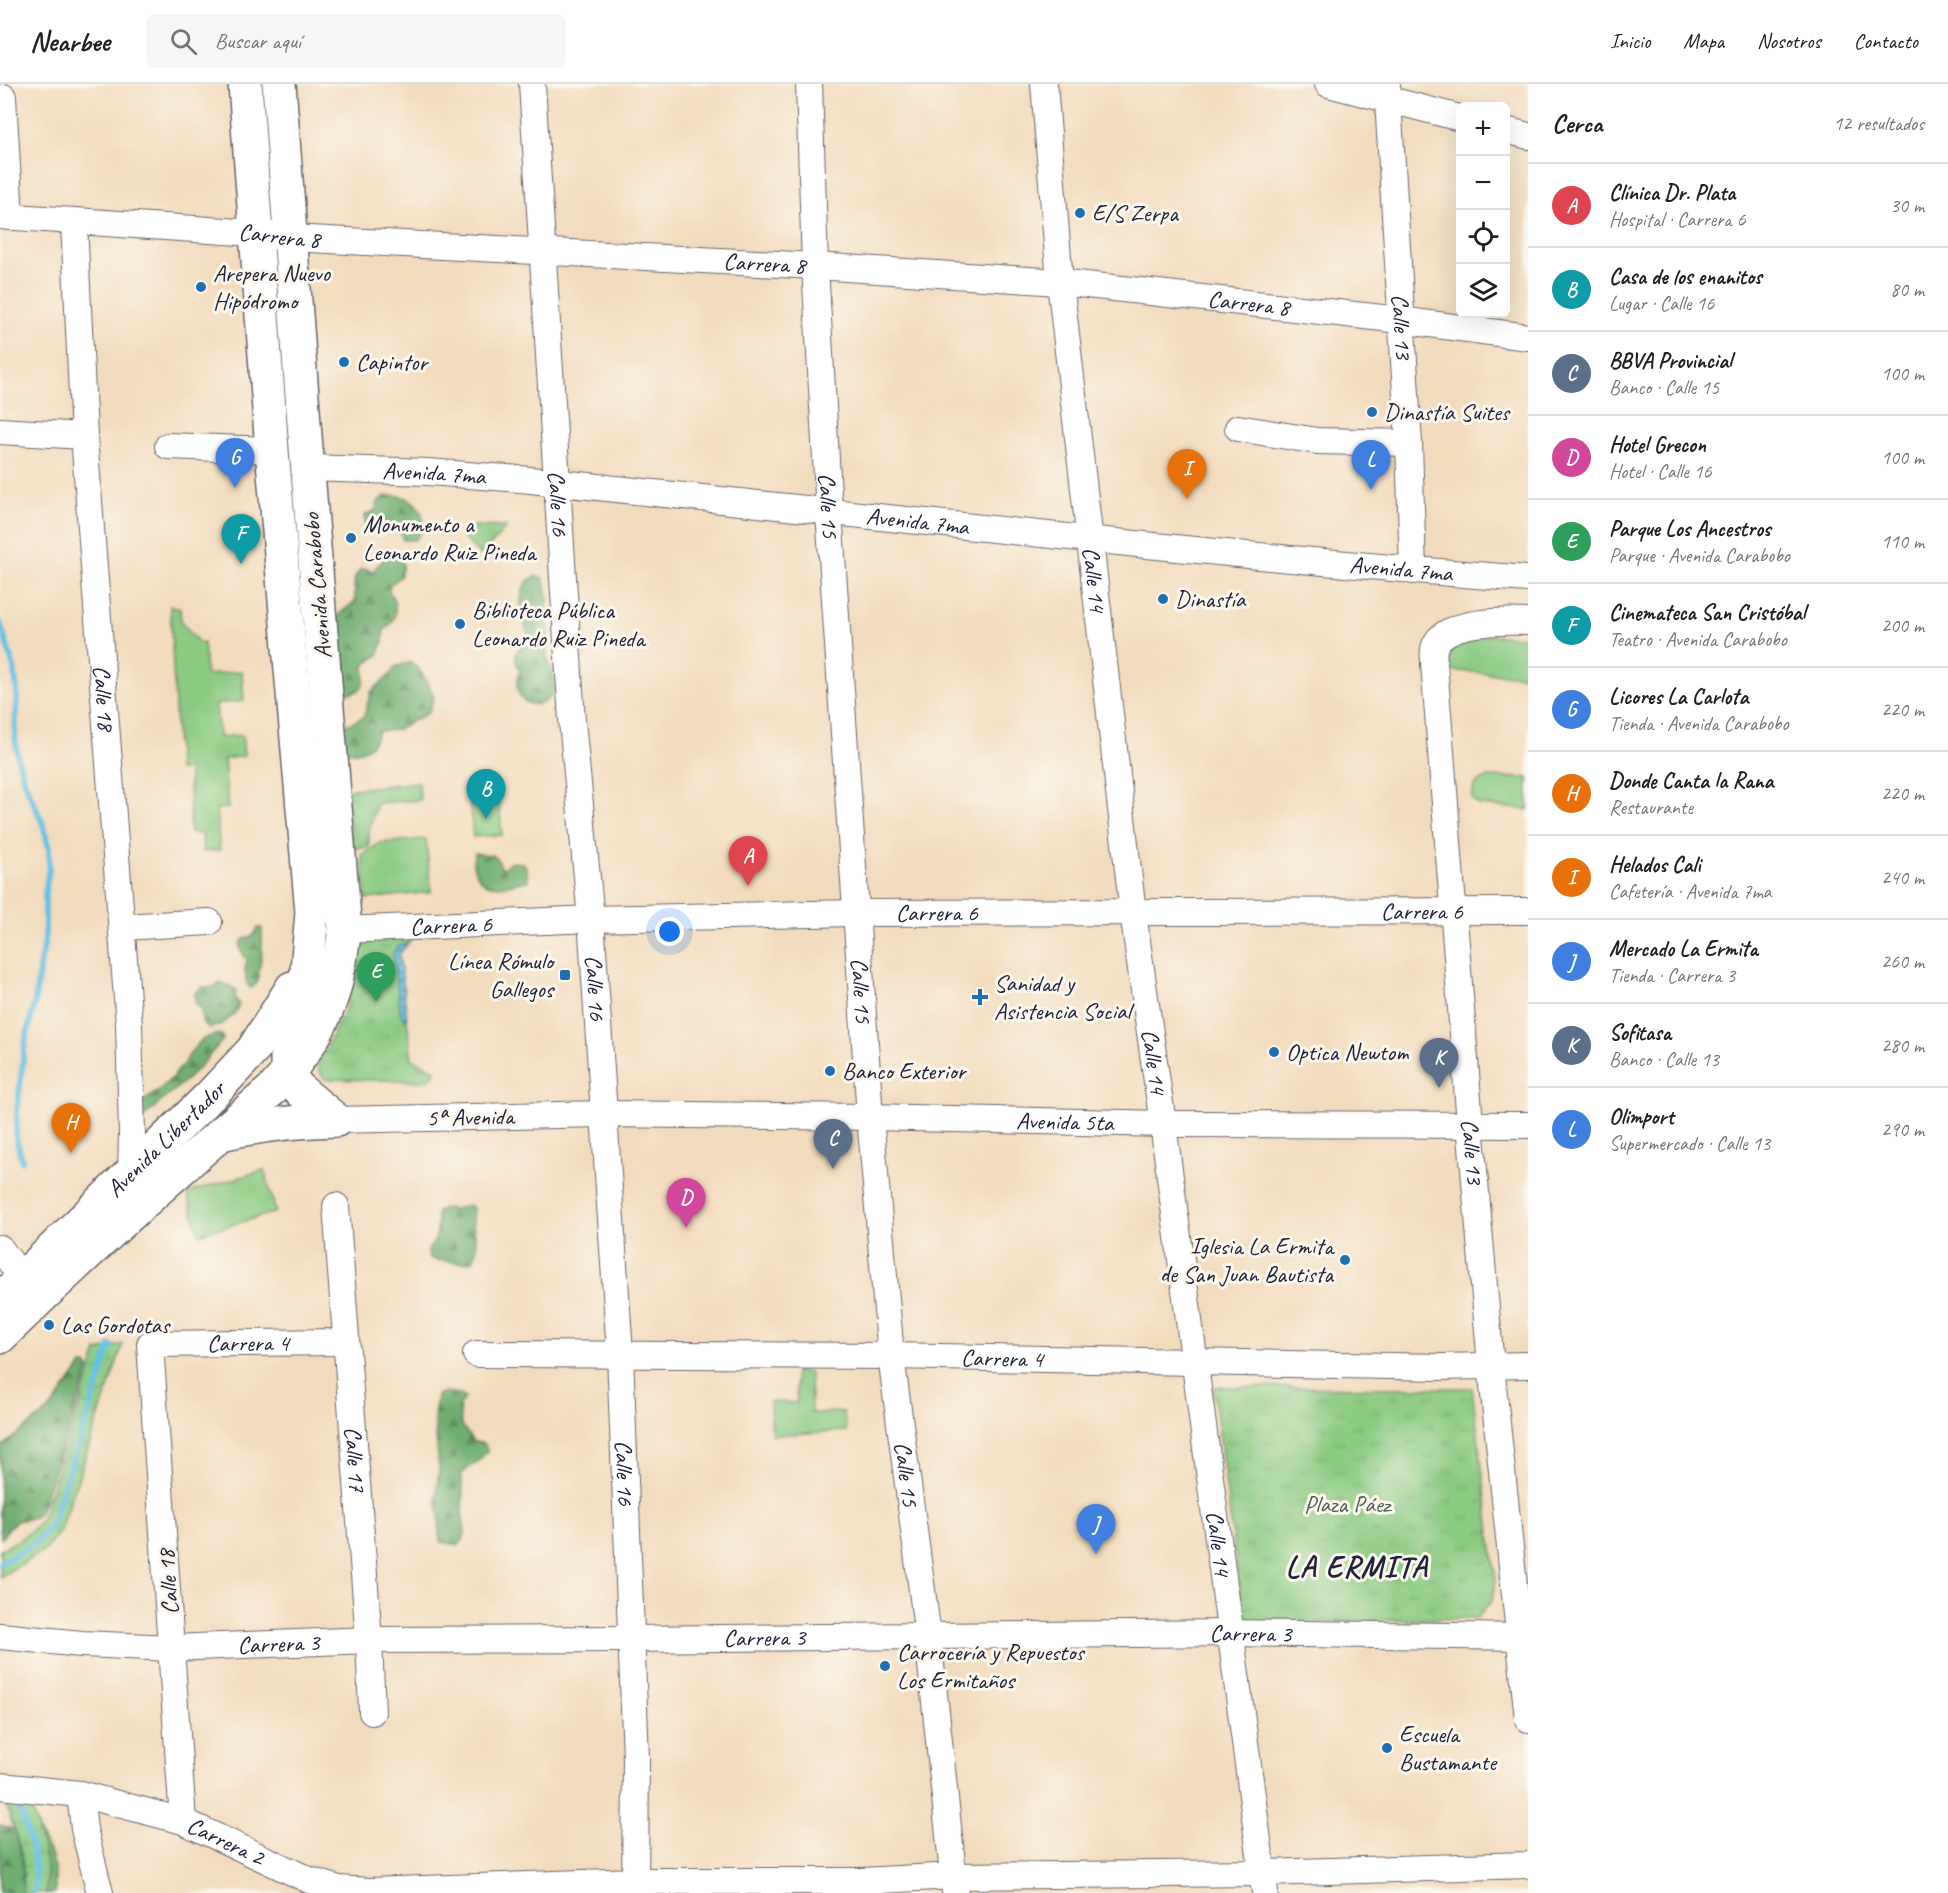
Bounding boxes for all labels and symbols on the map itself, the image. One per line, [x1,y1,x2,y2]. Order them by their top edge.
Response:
place label: E/S Zerpa [1092,198,1179,228]
marker: E/S Zerpa [1073,206,1087,220]
street label: Carrera 8 [237,217,323,255]
street label: Carrera 8 [723,246,808,281]
place label: Arepera Nuevo Hipódromo [213,258,331,316]
marker: Arepera Nuevo Hipódromo [194,280,208,294]
street label: Carrera 8 [1206,284,1293,323]
street label: Calle 13 [1385,293,1419,362]
place label: Capintor [356,347,430,377]
marker: Capintor [337,355,351,369]
place label: Dinastía Suites [1384,397,1511,427]
marker: Dinastía Suites [1365,405,1379,419]
pin: G [216,438,254,488]
pin: L [1352,440,1390,490]
pin: I [1168,450,1206,499]
street label: Avenida 7ma [382,455,488,491]
street label: Calle 16 [541,470,575,538]
street label: Calle 15 [812,472,846,540]
street label: Avenida 7ma [865,501,972,542]
place label: Monumento a Leonardo Ruiz Pineda [363,509,537,567]
street label: Avenida Carabobo [296,510,338,660]
pin: F [222,514,260,564]
marker: Monumento a Leonardo Ruiz Pineda [344,531,358,545]
street label: Calle 14 [1076,545,1113,616]
street label: Avenida 7ma [1349,549,1455,588]
place label: Dinastía [1175,584,1247,614]
marker: Dinastía [1156,592,1170,606]
place label: Biblioteca Pública Leonardo Ruiz Pineda [472,595,646,653]
marker: Biblioteca Pública Leonardo Ruiz Pineda [453,617,467,631]
street label: Calle 18 [87,664,122,734]
pin: B [466,770,506,819]
pin: A [728,836,768,886]
street label: Carrera 6 [1381,896,1464,926]
street label: Carrera 6 [896,898,979,928]
street label: Carrera 6 [409,908,494,942]
your location [655,917,684,946]
place label: Línea Rómulo Gallegos [448,946,556,1004]
pin: E [356,952,395,1002]
street label: Calle 16 [578,954,613,1022]
street label: Calle 15 [844,957,879,1025]
marker: Línea Rómulo Gallegos [558,968,572,982]
place label: Sanidad y Asistencia Social [994,968,1134,1026]
marker: Sanidad y Asistencia Social [971,988,989,1006]
street label: Calle 14 [1135,1027,1174,1098]
place label: Optica Newtom [1286,1037,1409,1067]
pin: K [1420,1038,1458,1088]
marker: Optica Newtom [1267,1045,1281,1059]
place label: Banco Exterior [842,1056,968,1086]
marker: Banco Exterior [823,1064,837,1078]
street label: Avenida Libertador [100,1073,233,1204]
street label: 5ª Avenida [426,1101,516,1133]
pin: H [52,1104,90,1153]
street label: Avenida 5ta [1016,1105,1115,1138]
street label: Calle 13 [1455,1118,1490,1188]
pin: C [814,1120,852,1169]
pin: D [666,1178,706,1228]
place label: Iglesia La Ermita de San Juan Bautista [1160,1231,1335,1289]
marker: Iglesia La Ermita de San Juan Bautista [1338,1253,1352,1267]
place label: Las Gordotas [61,1310,171,1340]
marker: Las Gordotas [42,1318,56,1332]
street label: Carrera 4 [207,1328,291,1358]
street label: Carrera 4 [961,1342,1045,1374]
street label: Calle 17 [338,1426,373,1494]
street label: Calle 16 [608,1440,641,1507]
street label: Calle 15 [887,1440,926,1510]
park label: Plaza Páez [1304,1489,1392,1519]
pin: J [1076,1504,1116,1554]
street label: Calle 14 [1199,1509,1238,1580]
street label: Calle 18 [151,1546,185,1616]
district label: LA ERMITA [1286,1548,1429,1586]
street label: Carrera 3 [1209,1618,1294,1649]
street label: Carrera 3 [723,1622,808,1653]
street label: Carrera 3 [237,1627,322,1660]
place label: Carrocería y Repuestos Los Ermitaños [897,1637,1086,1695]
marker: Carrocería y Repuestos Los Ermitaños [878,1659,892,1673]
place label: Escuela Bustamante [1399,1719,1498,1777]
marker: Escuela Bustamante [1380,1741,1394,1755]
street label: Carrera 2 [182,1810,271,1873]

